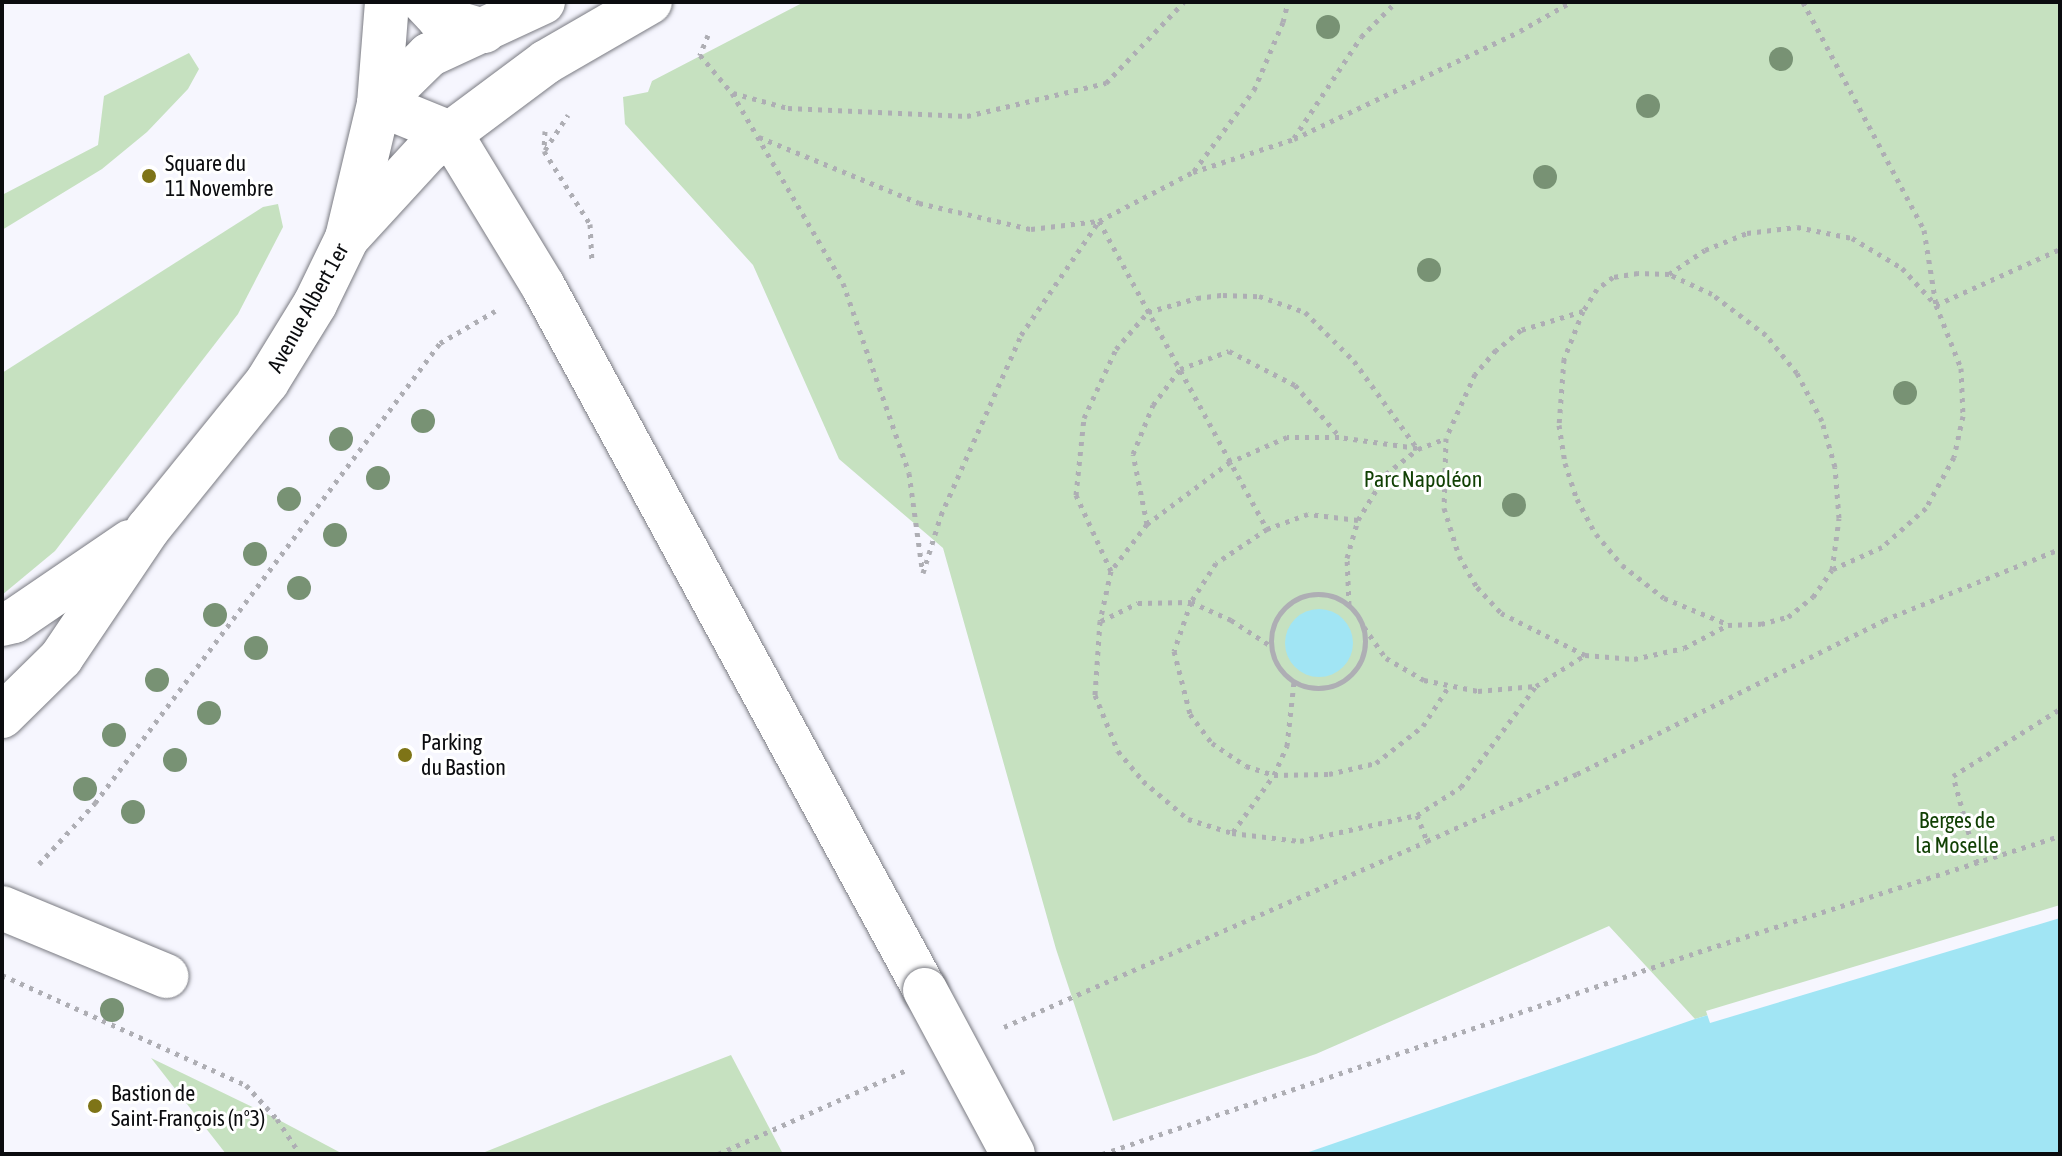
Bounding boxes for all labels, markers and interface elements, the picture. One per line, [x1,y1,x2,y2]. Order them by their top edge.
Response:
place label: Square du 11 Novembre [165,150,273,202]
marker: Square du 11 Novembre [140,167,158,185]
street label: Avenue Albert 1er [262,239,354,377]
park label: Parc Napoléon [1364,467,1482,493]
place label: Parking du Bastion [421,729,506,780]
marker: Parking du Bastion [396,746,414,764]
park label: Berges de la Moselle [1915,807,1999,858]
place label: Bastion de Saint-François (n°3) [111,1080,265,1132]
marker: Bastion de Saint-François (n°3) [86,1097,104,1115]

